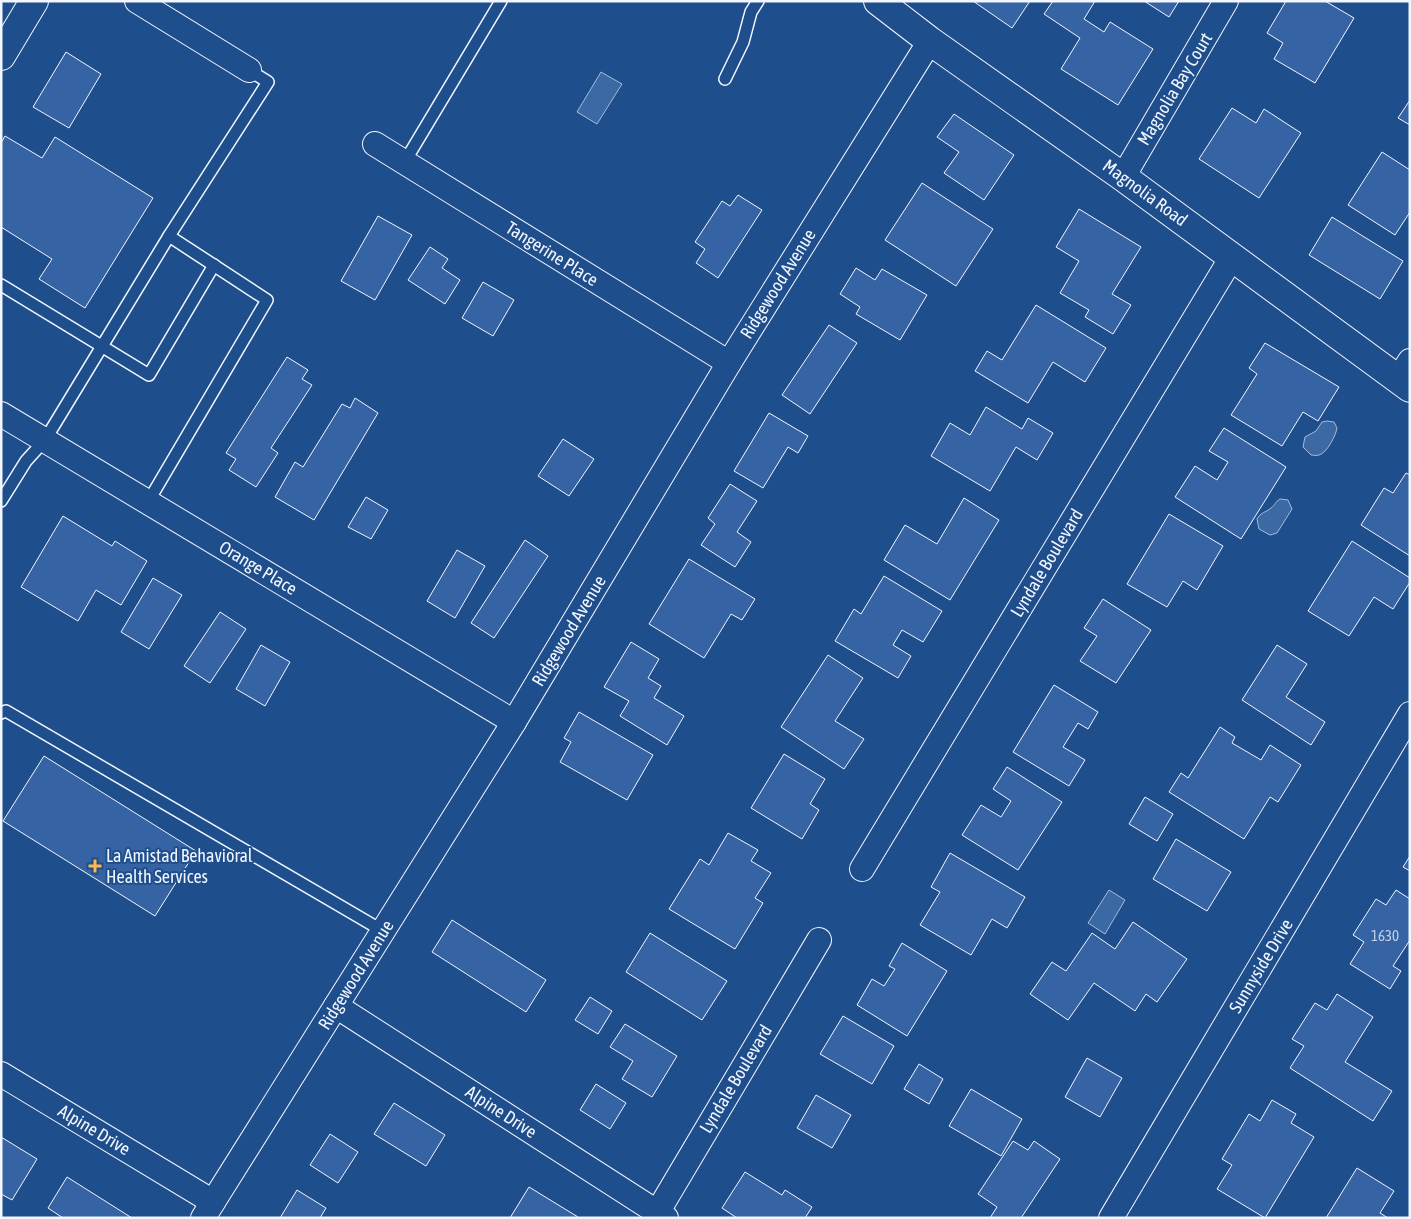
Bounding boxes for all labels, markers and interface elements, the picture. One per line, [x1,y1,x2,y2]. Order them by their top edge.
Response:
street label: Magnolia Bay Court [1133,29,1216,149]
street label: Magnolia Road [1099,155,1192,230]
street label: Tangerine Place [502,217,602,290]
street label: Ridgewood Avenue [735,225,820,342]
street label: Lyndale Boulevard [1006,505,1087,621]
street label: Orange Place [215,536,301,599]
street label: Ridgewood Avenue [527,572,610,690]
place label: La Amistad Behavioral Health Services [106,845,253,887]
marker: La Amistad Behavioral Health Services [88,859,102,873]
street label: Sunnyside Drive [1224,915,1297,1016]
street label: Ridgewood Avenue [313,916,398,1033]
house number: 1630 [1371,927,1399,944]
street label: Lyndale Boulevard [695,1021,776,1137]
street label: Alpine Drive [462,1081,541,1142]
street label: Alpine Drive [54,1100,134,1159]

